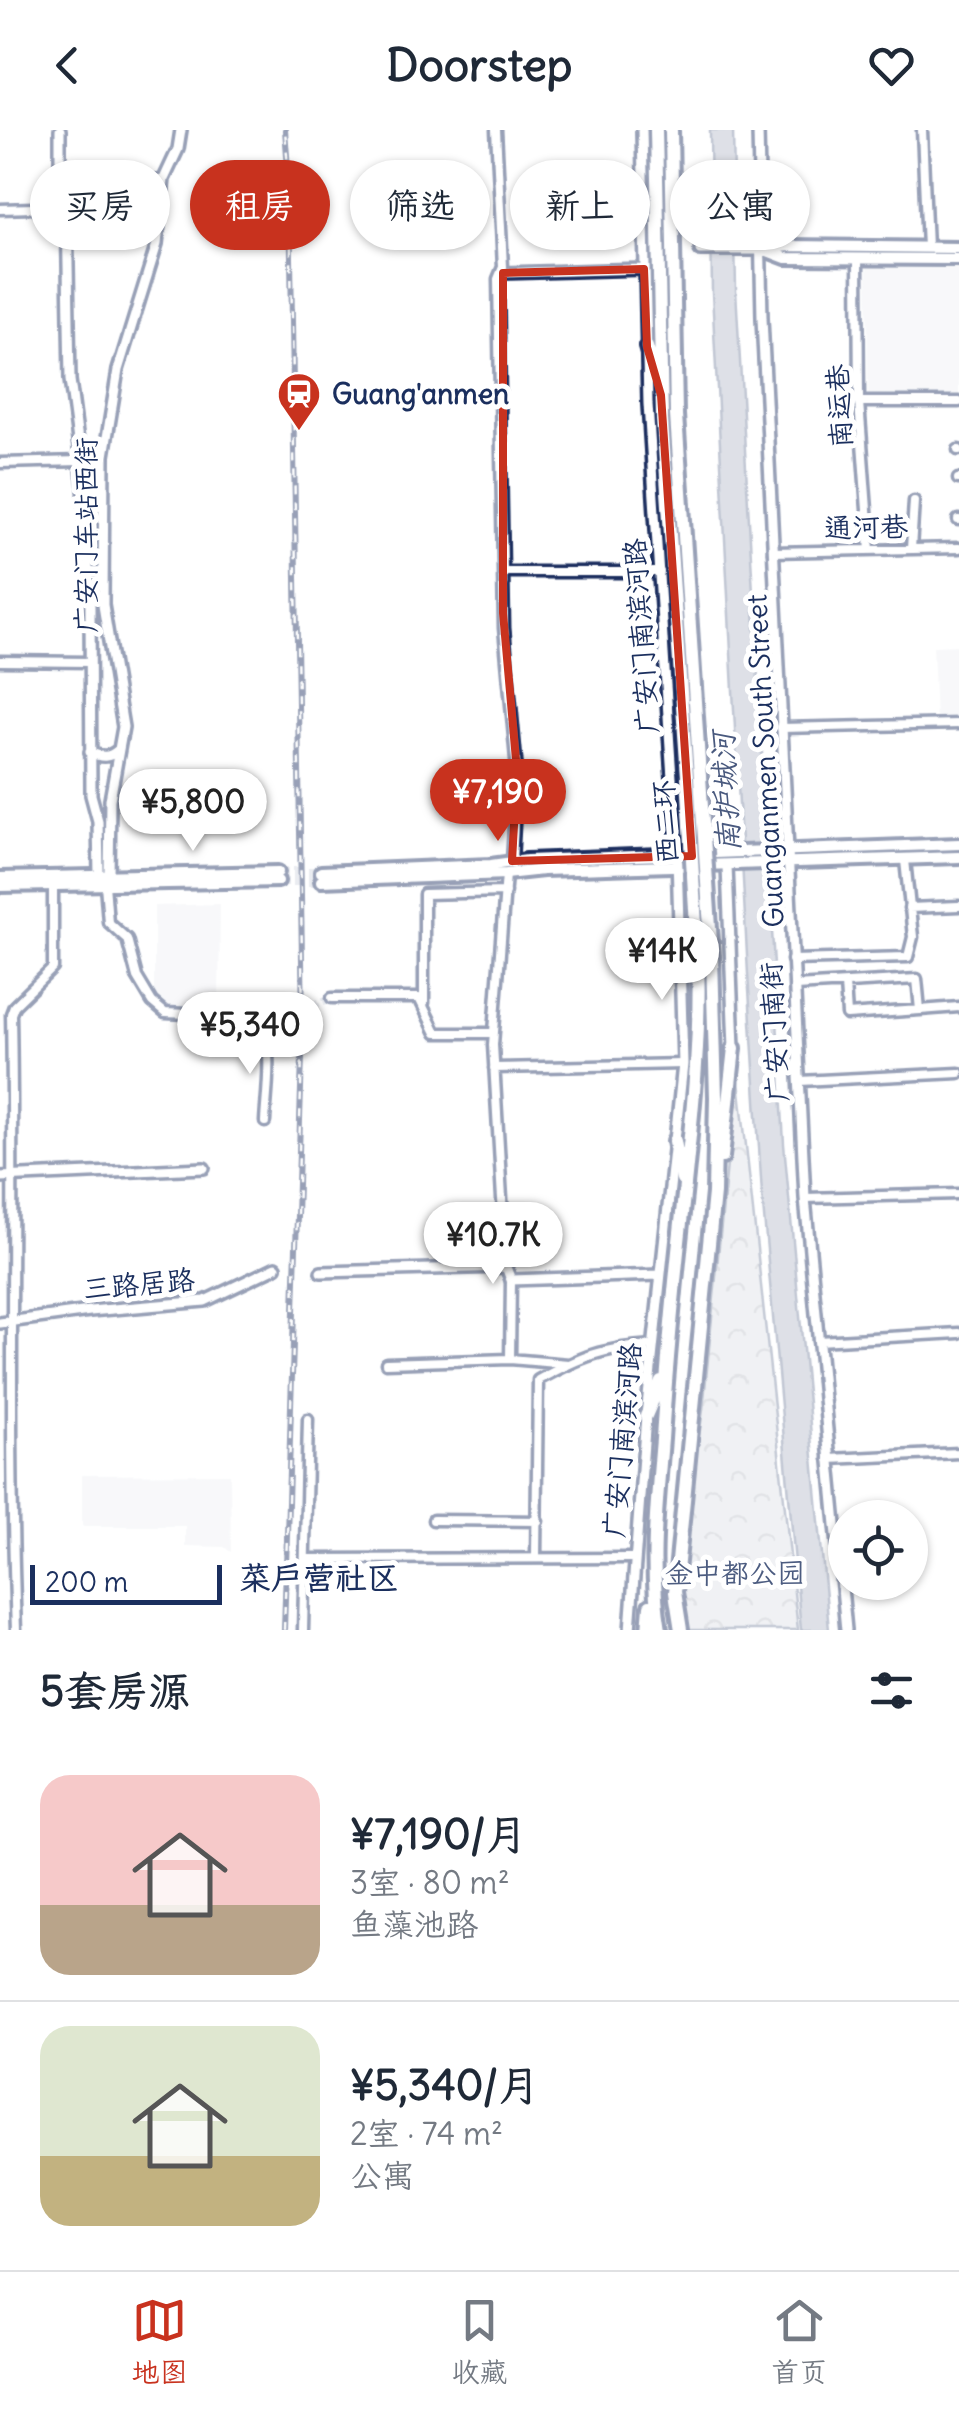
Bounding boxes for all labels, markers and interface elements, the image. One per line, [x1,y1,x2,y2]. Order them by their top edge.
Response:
text: Doorstep [387,37,572,93]
icon: back [40,38,95,93]
icon: heart [864,38,919,93]
chip: 买房 [30,160,170,250]
chip: 租房 [190,160,330,250]
chip: 筛选 [350,160,490,250]
chip: 新上 [510,160,650,250]
chip: 公寓 [670,160,810,250]
street label: 南运巷 [819,362,859,449]
station icon: Guang'anmen [276,371,322,432]
place label: Guang'anmen [332,376,509,412]
street label: 广安门车站西街 [68,437,104,633]
street label: 通河巷 [824,508,909,546]
street label: 广安门南滨河路 [616,537,666,735]
street label: Guanganmen South Street [738,593,792,929]
water label: 南护城河 [703,726,747,853]
pin: ¥7,190 [417,759,579,844]
pin: ¥5,800 [112,769,274,854]
text: ¥7,190 [452,771,544,812]
street label: 西二环 [645,779,685,865]
text: ¥5,800 [141,781,245,822]
pin: ¥14K [603,918,721,1003]
text: ¥14K [627,930,697,971]
street label: 广安门南街 [752,961,796,1103]
pin: ¥5,340 [169,992,331,1077]
text: ¥5,340 [199,1004,301,1045]
pin: ¥10.7K [412,1202,574,1287]
text: ¥10.7K [446,1214,540,1255]
street label: 三路居路 [82,1261,196,1307]
street label: 广安门南滨河路 [596,1341,648,1539]
map controls [828,1500,928,1600]
button: locate [828,1500,928,1600]
park label: 金中都公园 [665,1555,805,1591]
district label: 菜户营社区 [239,1557,399,1598]
scale bar [30,1560,222,1604]
text: 200 m [45,1564,128,1600]
icon: filters [864,1663,919,1718]
text: 5套房源 [40,1665,190,1717]
text: ¥7,190/月 [350,1808,528,1860]
icon: home [120,1815,240,1935]
text: 3室 · 80 m² [350,1862,510,1903]
text: 鱼藻池路 [350,1904,478,1945]
text: ¥5,340/月 [350,2059,540,2111]
icon: home [120,2066,240,2186]
text: 2室 · 74 m² [350,2113,503,2154]
text: 公寓 [350,2155,414,2196]
tab: 地图 [132,2293,188,2390]
tab: 收藏 [451,2293,507,2390]
tab: 首页 [771,2293,827,2390]

